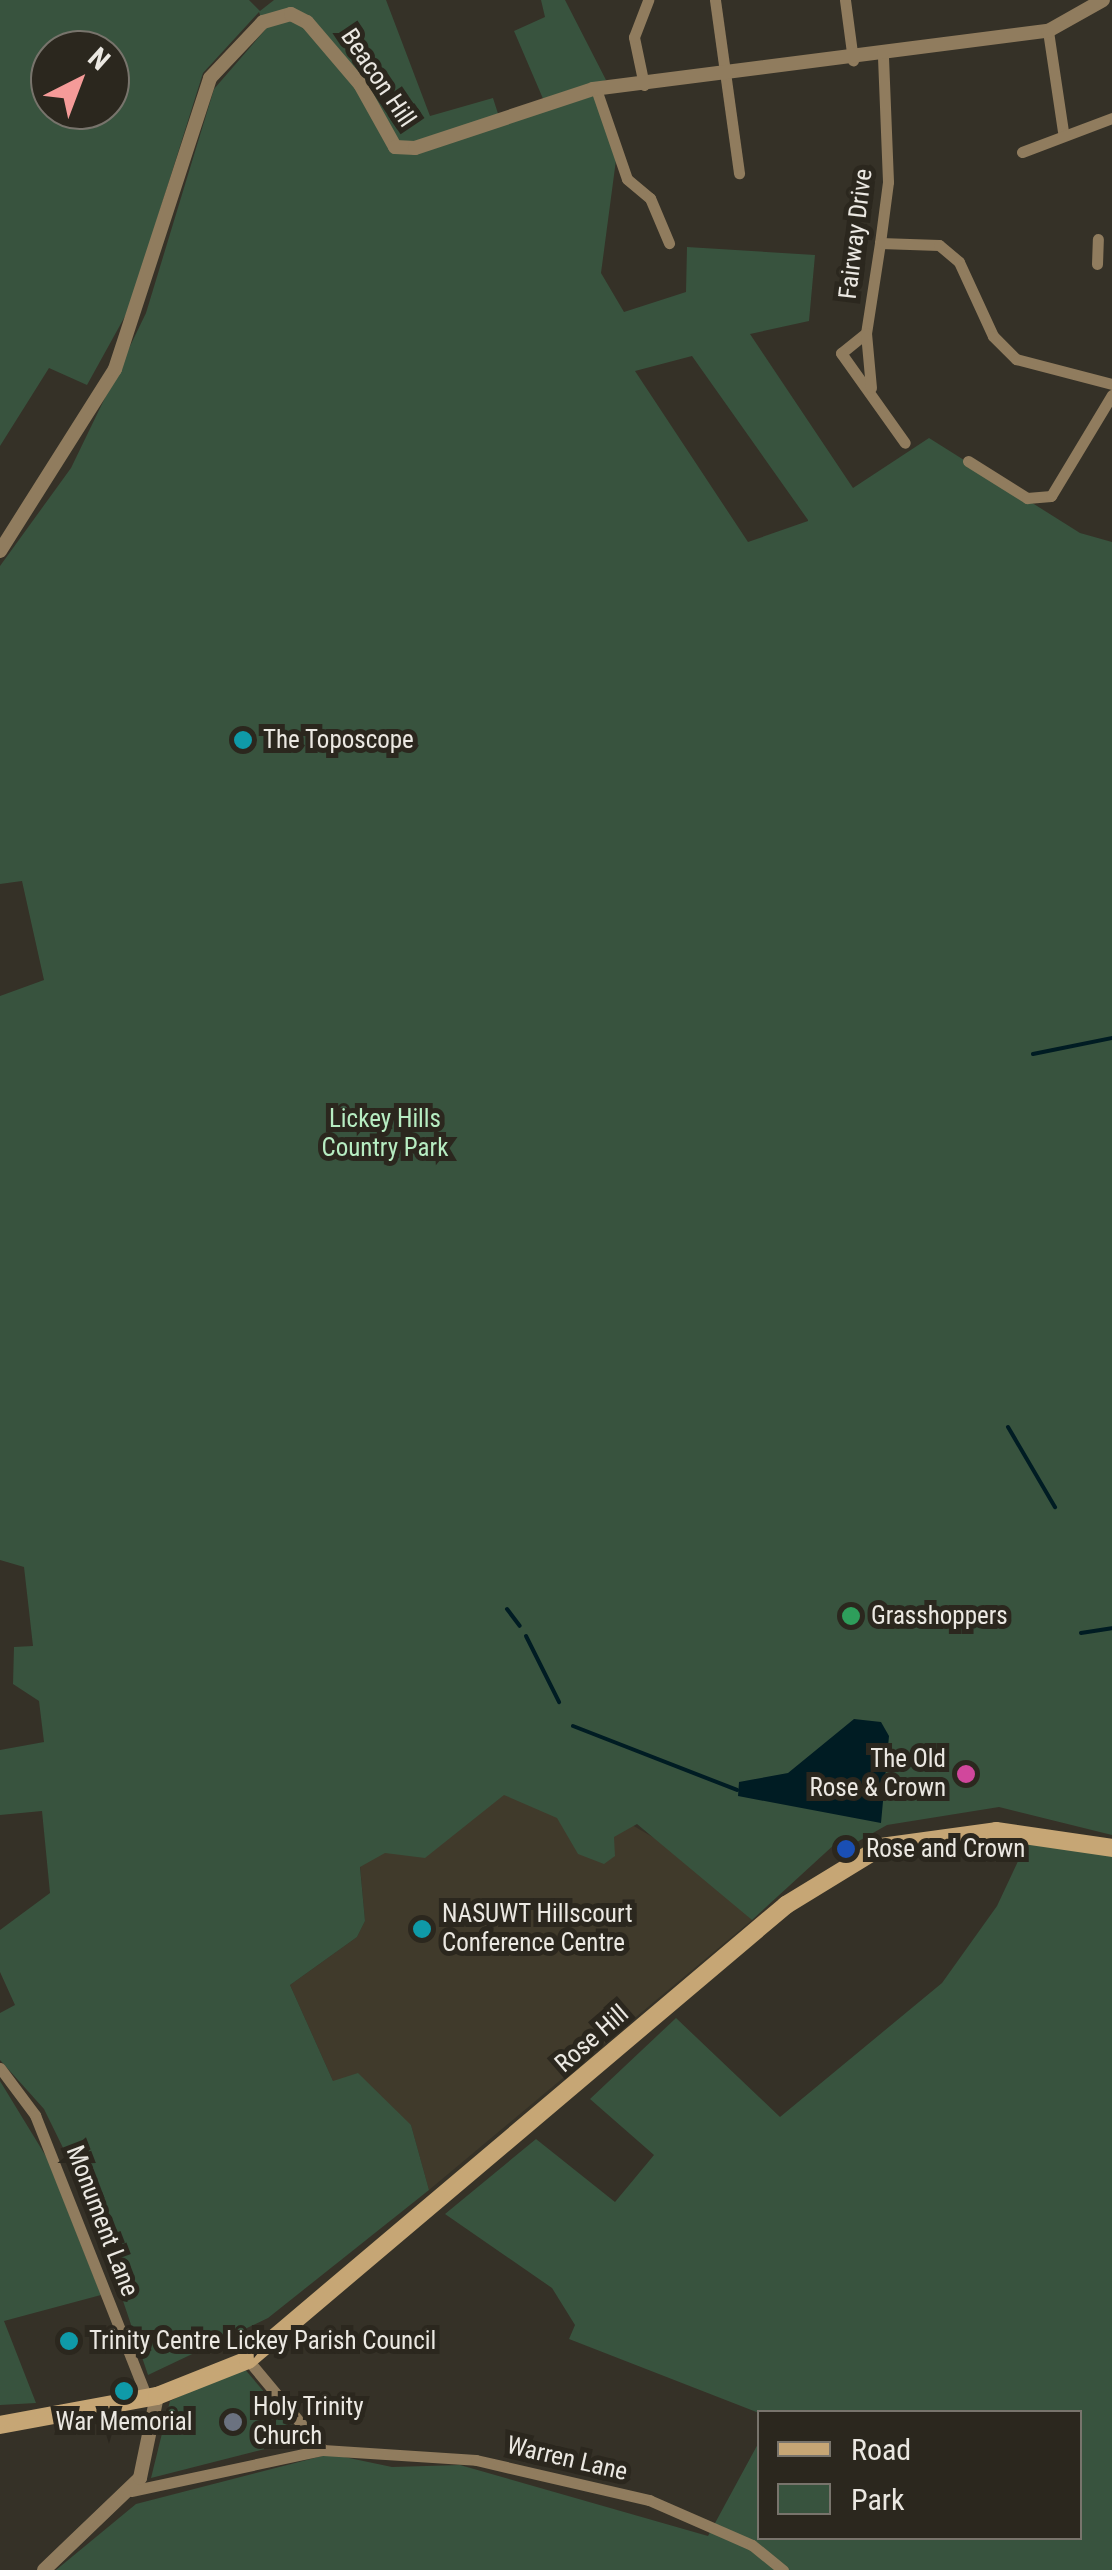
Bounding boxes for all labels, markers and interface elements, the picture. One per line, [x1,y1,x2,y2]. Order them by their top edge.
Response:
street label: Beacon Hill [334,23,422,133]
north arrow [30,30,130,130]
text: N [82,41,116,77]
street label: Fairway Drive [833,167,879,301]
place label: The Toposcope [263,725,414,755]
marker: The Toposcope [232,729,254,751]
park label: Lickey Hills Country Park [322,1105,448,1164]
place label: Grasshoppers [871,1601,1008,1631]
marker: Grasshoppers [840,1605,862,1627]
place label: The Old Rose & Crown [810,1745,946,1804]
marker: The Old Rose & Crown [955,1763,977,1785]
place label: Rose and Crown [866,1834,1025,1864]
marker: Rose and Crown [835,1838,857,1860]
place label: NASUWT Hillscourt Conference Centre [442,1900,633,1959]
marker: NASUWT Hillscourt Conference Centre [411,1918,433,1940]
street label: Rose Hill [549,1999,635,2079]
street label: Monument Lane [59,2141,145,2301]
place label: Trinity Centre Lickey Parish Council [89,2326,436,2356]
marker: Trinity Centre Lickey Parish Council [58,2330,80,2352]
marker: War Memorial [113,2380,135,2402]
place label: Holy Trinity Church [253,2393,364,2452]
place label: War Memorial [55,2407,193,2437]
legend [757,2410,1082,2540]
marker: Holy Trinity Church [222,2411,244,2433]
street label: Warren Lane [504,2431,630,2487]
text: Road [851,2432,911,2467]
text: Park [851,2482,905,2517]

